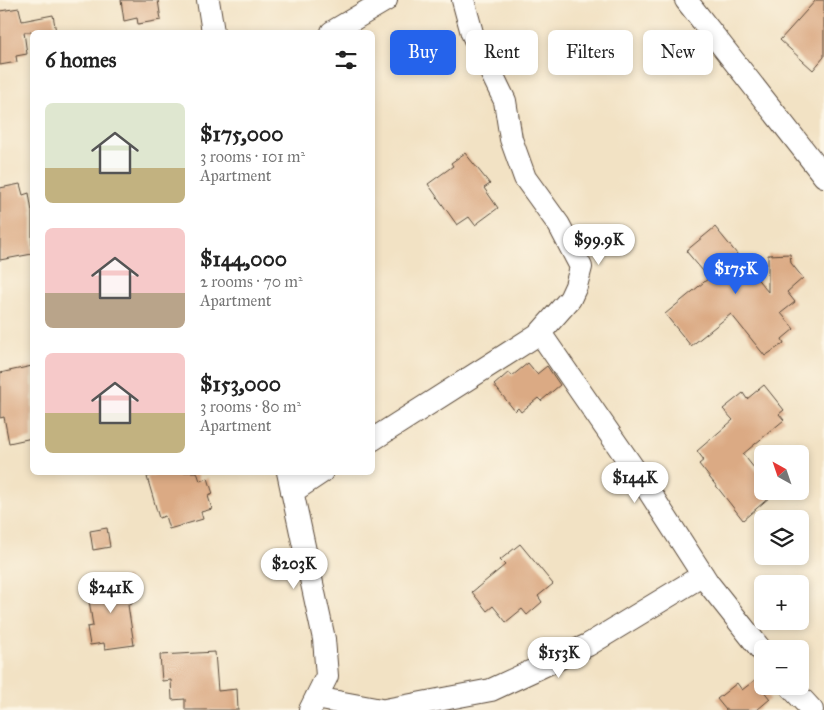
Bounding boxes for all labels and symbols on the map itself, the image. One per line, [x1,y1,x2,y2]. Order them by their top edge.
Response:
pin: $99.9K [558,224,640,266]
pin: $175K [701,252,771,295]
north arrow [754,445,809,500]
pin: $144K [600,462,670,504]
pin: $203K [259,548,329,590]
pin: $241K [76,572,146,614]
pin: $153K [524,636,594,679]

